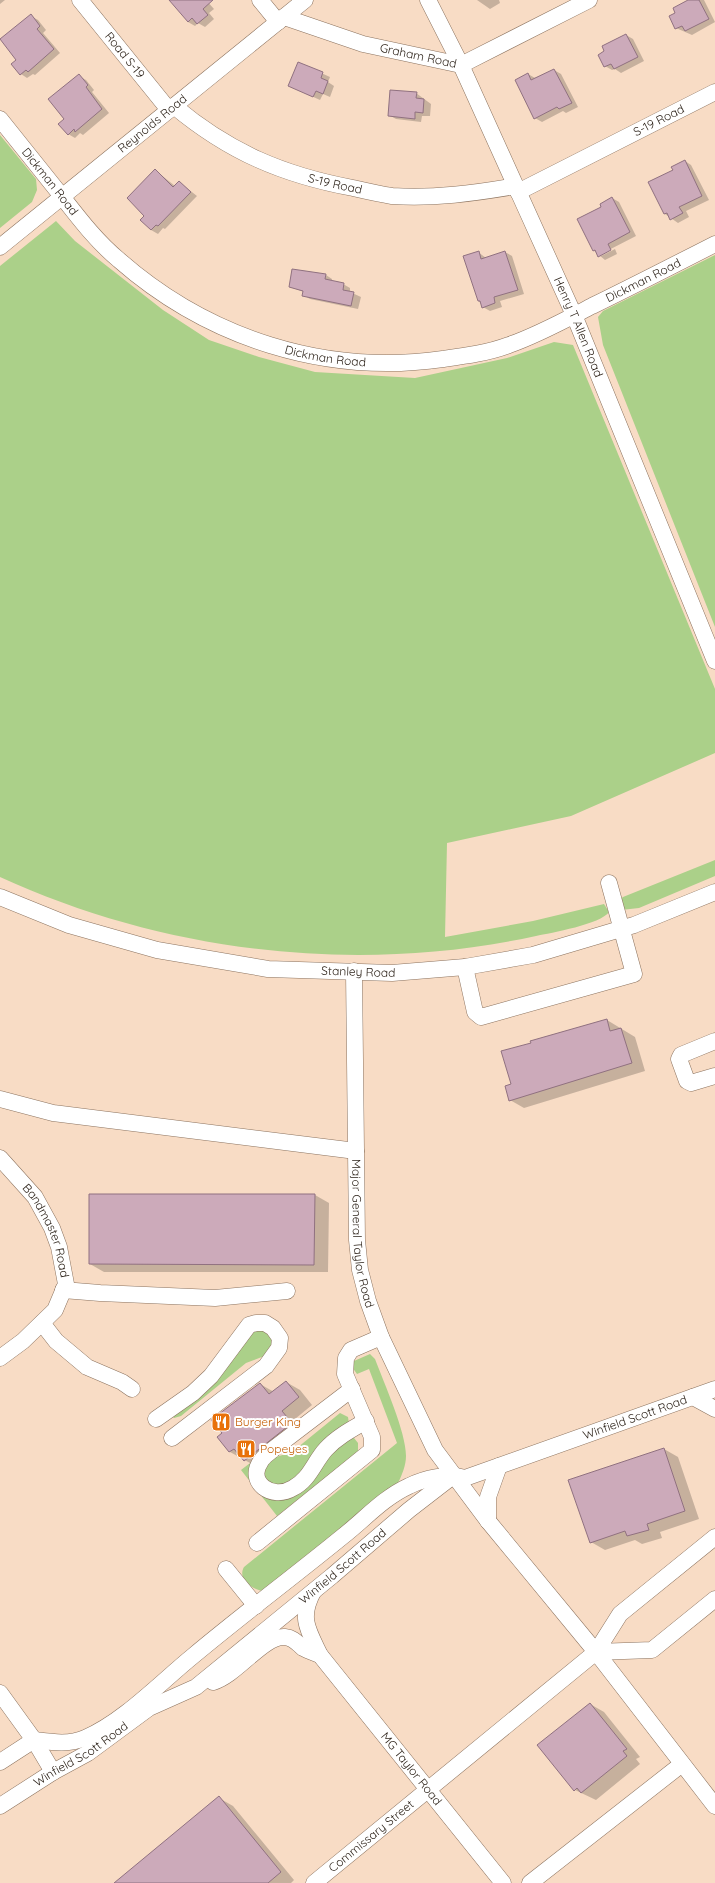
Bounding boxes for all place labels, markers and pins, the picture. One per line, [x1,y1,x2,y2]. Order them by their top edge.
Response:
restaurant icon: Burger King [210,1411,232,1433]
place label: Burger King [235,1414,301,1429]
restaurant icon: Popeyes [235,1438,257,1460]
place label: Popeyes [260,1441,308,1456]

